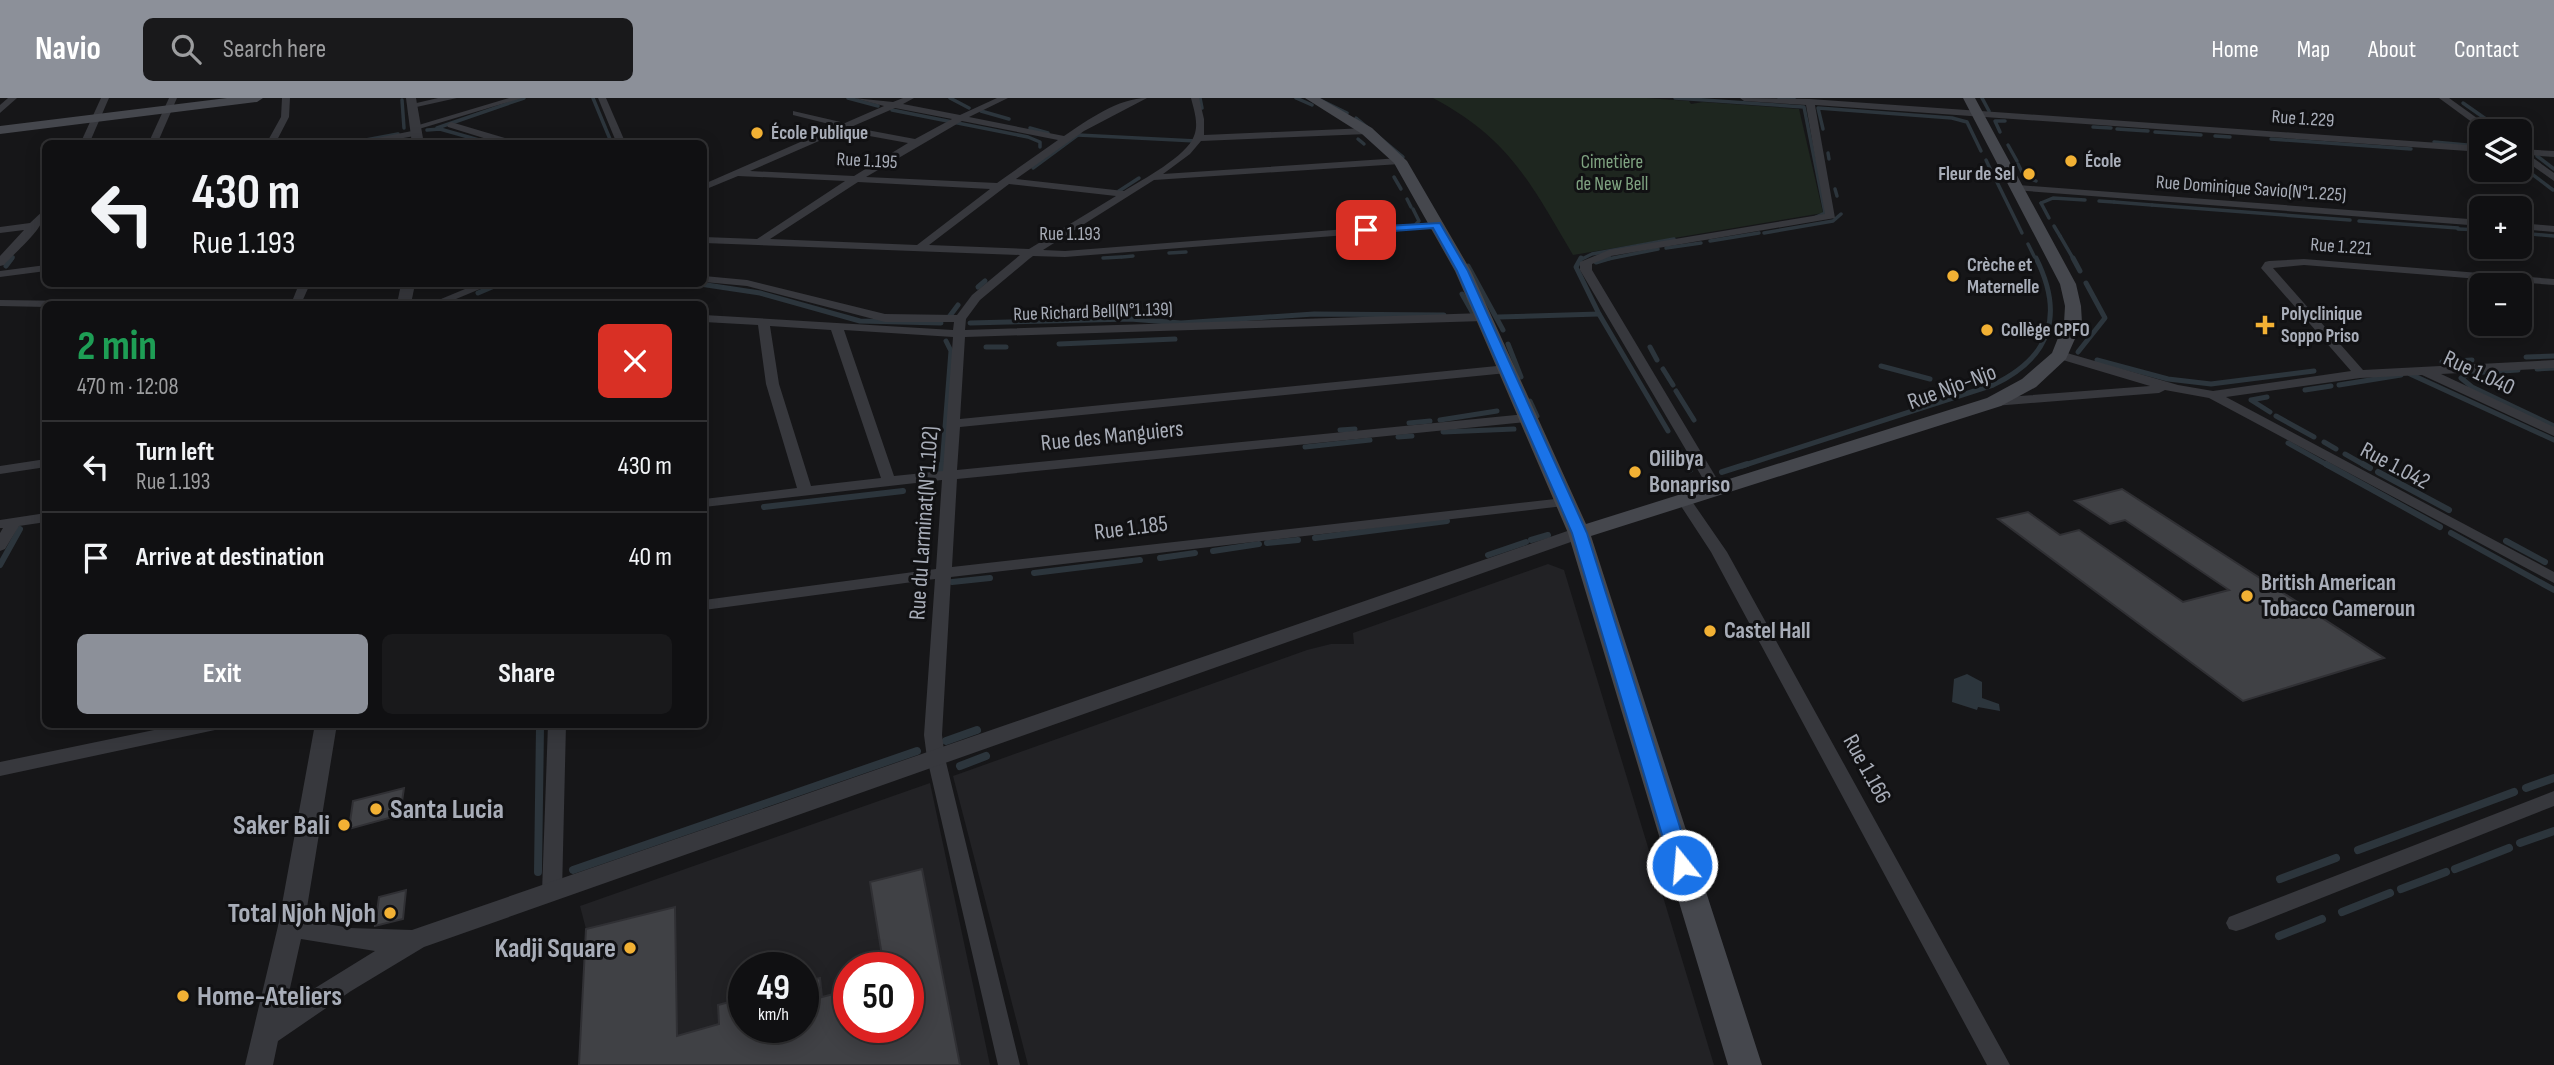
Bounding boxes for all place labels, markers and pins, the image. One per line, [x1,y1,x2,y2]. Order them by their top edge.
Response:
place label: École Publique [771,122,868,145]
marker: École Publique [749,125,765,141]
place label: École [2085,150,2121,173]
marker: École [2063,153,2079,169]
place label: Fleur de Sel [1938,163,2015,186]
marker: Fleur de Sel [2021,166,2037,182]
pin [1336,200,1396,260]
place label: Crèche et Maternelle [1967,254,2039,299]
marker: Crèche et Maternelle [1945,268,1961,284]
place label: Polyclinique Soppo Priso [2281,303,2362,348]
marker: Polyclinique Soppo Priso [2255,315,2275,335]
place label: Collège CPFO [2001,319,2090,342]
marker: Collège CPFO [1979,322,1995,338]
place label: Oilibya Bonapriso [1649,445,1730,499]
marker: Oilibya Bonapriso [1627,464,1643,480]
place label: British American Tobacco Cameroun [2261,569,2415,623]
marker: British American Tobacco Cameroun [2239,588,2255,604]
place label: Castel Hall [1724,617,1810,645]
marker: Castel Hall [1702,623,1718,639]
place label: Santa Lucia [390,793,504,826]
marker: Santa Lucia [368,801,384,817]
place label: Saker Bali [233,809,330,842]
marker: Saker Bali [336,817,352,833]
place label: Total Njoh Njoh [228,897,376,930]
marker: Total Njoh Njoh [382,905,398,921]
place label: Kadji Square [494,932,616,965]
marker: Kadji Square [622,940,638,956]
place label: Home-Ateliers [197,980,342,1013]
marker: Home-Ateliers [175,988,191,1004]

